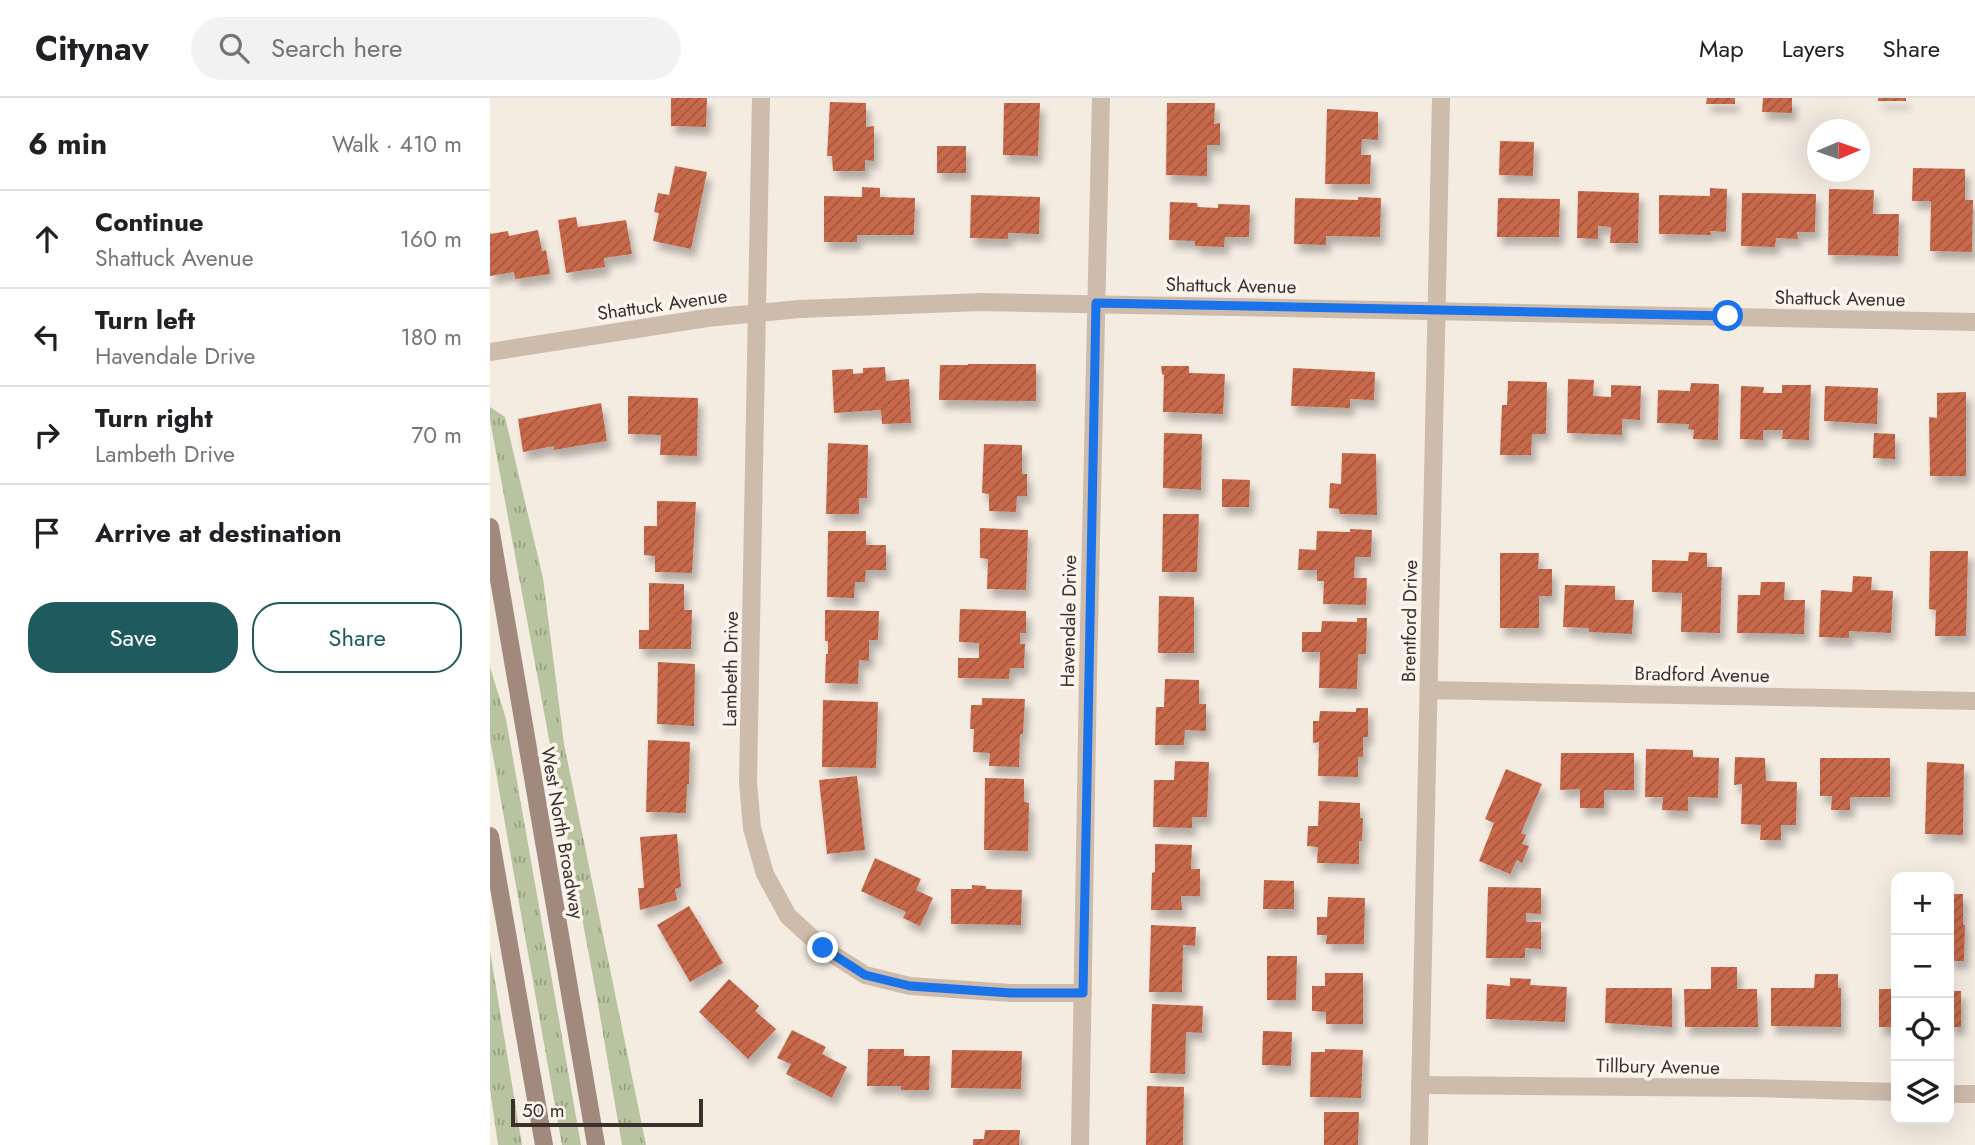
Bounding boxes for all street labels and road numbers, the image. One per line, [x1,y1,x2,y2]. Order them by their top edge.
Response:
street label: Shattuck Avenue [1165,271,1297,300]
street label: Shattuck Avenue [595,282,729,327]
street label: Shattuck Avenue [1774,284,1906,313]
street label: Havendale Drive [1054,554,1083,687]
street label: Brentford Drive [1395,559,1424,682]
street label: Lambeth Drive [716,611,745,727]
street label: Bradford Avenue [1634,660,1770,689]
street label: West North Broadway [534,745,591,922]
street label: Tillbury Avenue [1596,1052,1720,1081]

